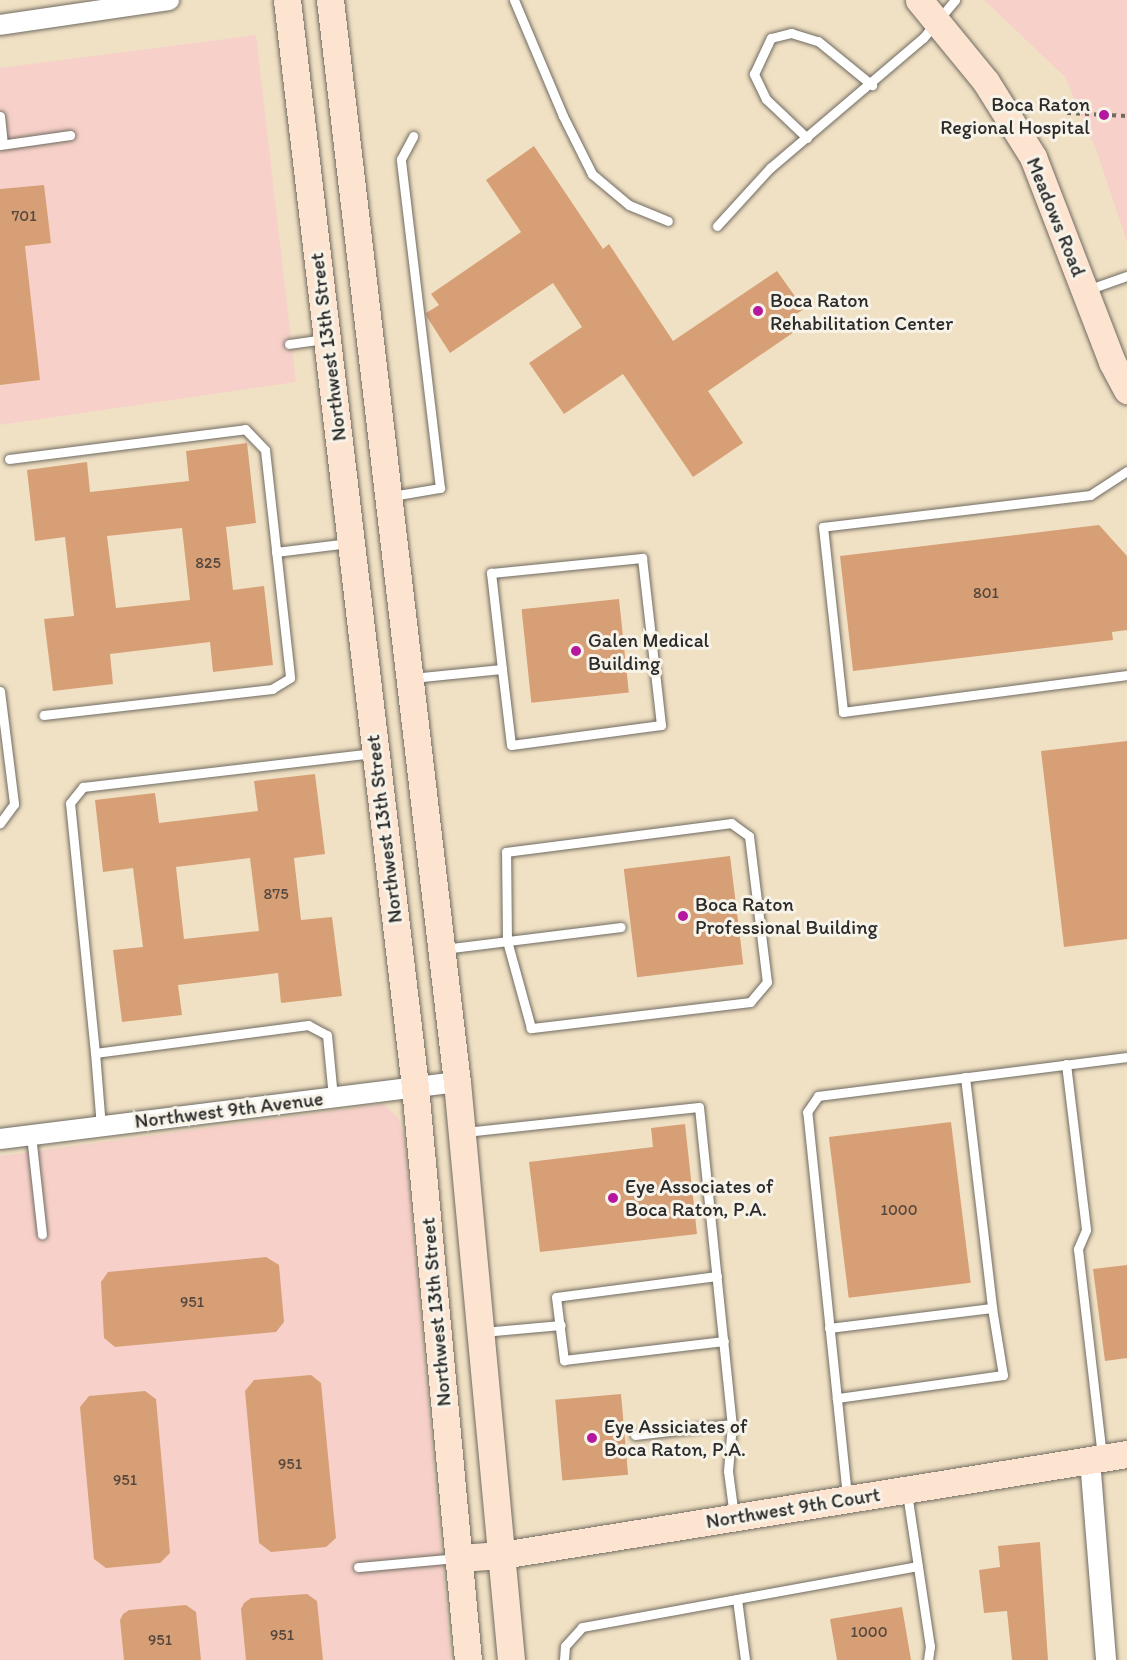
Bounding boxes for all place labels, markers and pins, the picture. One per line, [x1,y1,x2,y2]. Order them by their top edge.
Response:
place label: Boca Raton Regional Hospital [940,92,1090,139]
marker: Boca Raton Regional Hospital [1095,106,1113,124]
place label: Boca Raton Rehabilitation Center [770,288,953,335]
marker: Boca Raton Rehabilitation Center [751,304,765,318]
place label: Galen Medical Building [588,628,709,675]
marker: Galen Medical Building [569,644,583,658]
place label: Boca Raton Professional Building [695,892,878,939]
marker: Boca Raton Professional Building [676,909,690,923]
place label: Eye Associates of Boca Raton, P.A. [625,1174,773,1221]
marker: Eye Associates of Boca Raton, P.A. [606,1191,620,1205]
place label: Eye Assiciates of Boca Raton, P.A. [604,1414,747,1461]
marker: Eye Assiciates of Boca Raton, P.A. [585,1431,599,1445]

